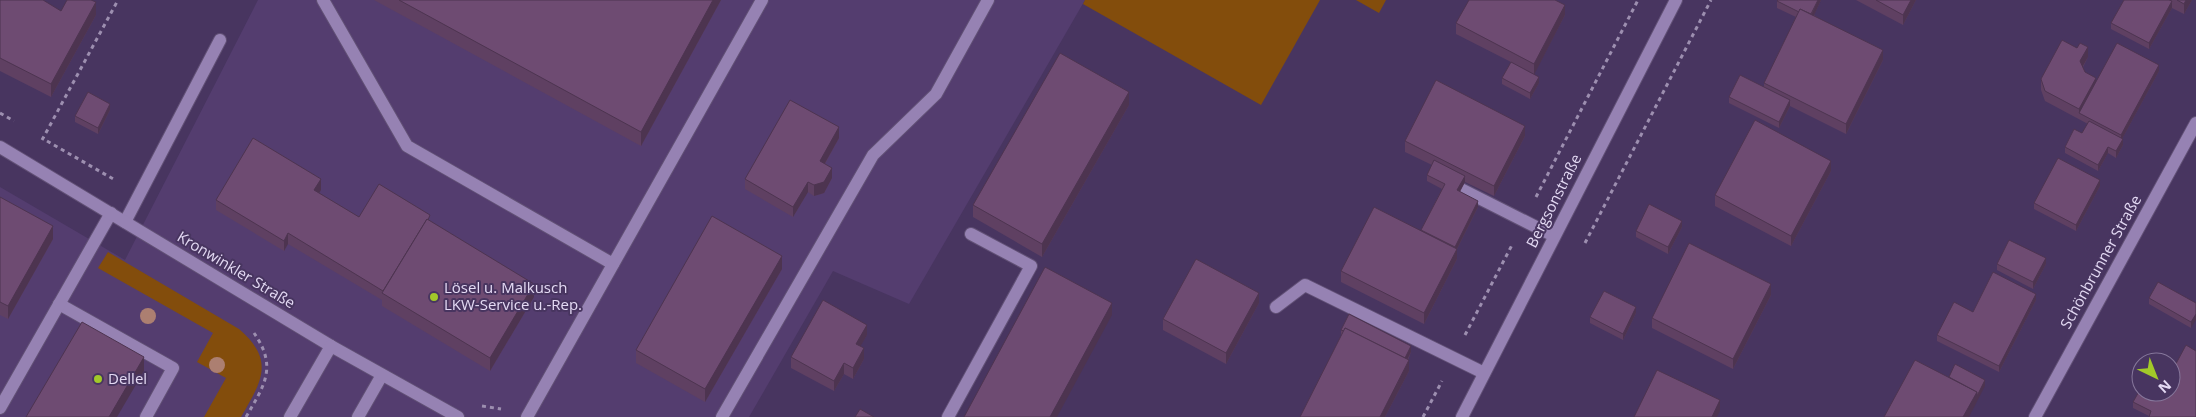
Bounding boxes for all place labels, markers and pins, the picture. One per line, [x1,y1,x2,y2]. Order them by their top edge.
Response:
place label: Lösel u. Malkusch LKW-Service u.-Rep. [444,277,582,314]
marker: Lösel u. Malkusch LKW-Service u.-Rep. [428,291,440,303]
place label: Dellel [108,368,147,388]
marker: Dellel [92,373,104,385]

